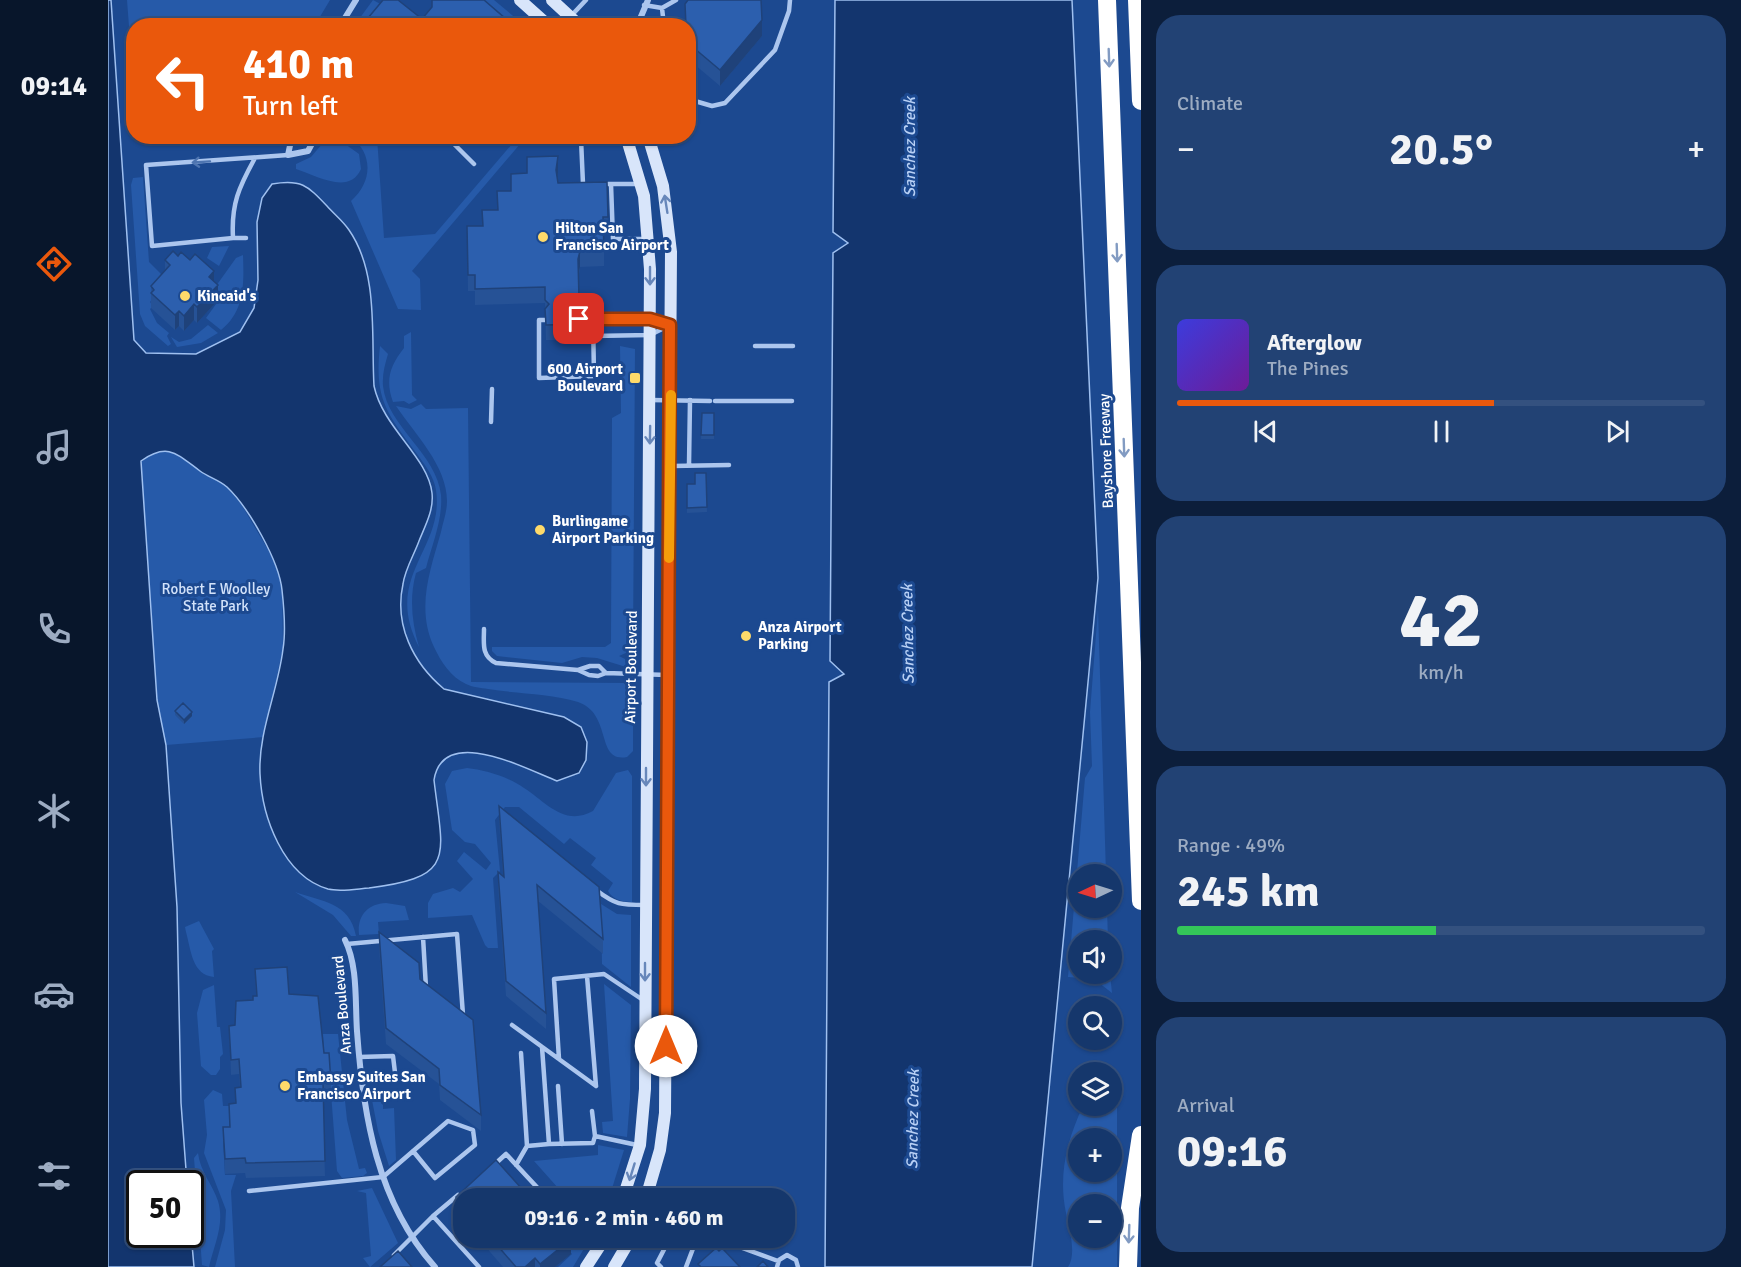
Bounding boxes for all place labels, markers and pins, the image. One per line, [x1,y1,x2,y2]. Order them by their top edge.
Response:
place label: Hilton San Francisco Airport [555,219,669,254]
marker: Hilton San Francisco Airport [536,230,550,244]
place label: Kincaid's [197,287,257,305]
marker: Kincaid's [178,289,192,303]
pin [553,293,604,344]
place label: 600 Airport Boulevard [547,360,623,395]
marker: 600 Airport Boulevard [628,371,642,385]
place label: Burlingame Airport Parking [552,512,654,547]
marker: Burlingame Airport Parking [533,523,547,537]
place label: Anza Airport Parking [758,618,842,653]
marker: Anza Airport Parking [739,629,753,643]
place label: Embassy Suites San Francisco Airport [297,1068,426,1103]
marker: Embassy Suites San Francisco Airport [278,1079,292,1093]

